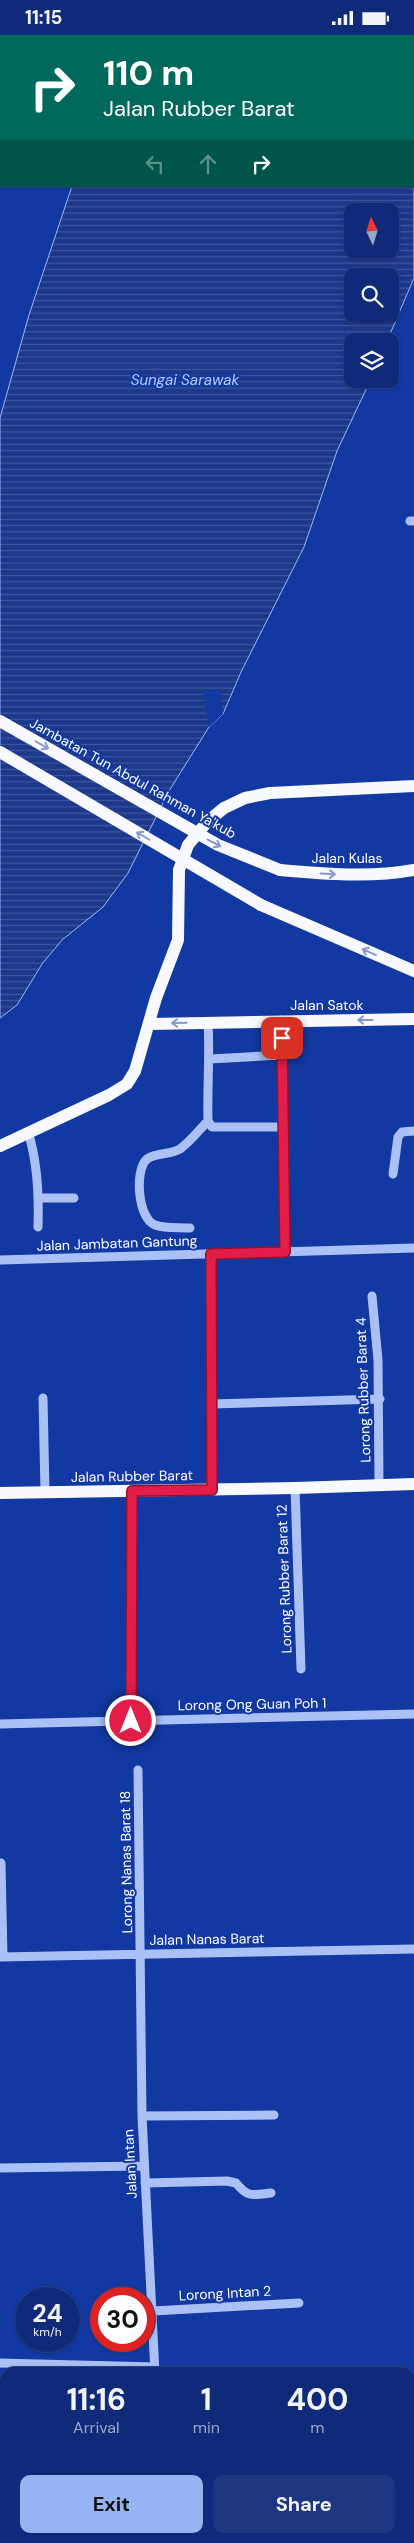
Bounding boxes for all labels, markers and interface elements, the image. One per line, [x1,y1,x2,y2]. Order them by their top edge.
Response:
text: 11:15 [25,5,62,30]
text: 110 m [103,50,194,96]
icon: right [20,55,85,120]
text: Jalan Rubber Barat [103,94,295,123]
icon: left [141,150,169,178]
icon: ahead [194,150,222,178]
icon: right [247,150,275,178]
north arrow [344,203,399,257]
map controls [344,203,399,388]
button: search [344,268,399,323]
button: layers [344,333,399,388]
water label: Sungai Sarawak [131,370,240,390]
street label: Jambatan Tun Abdul Rahman Ya'kub [27,714,240,843]
one-way arrow [35,741,49,751]
one-way arrow [137,830,151,840]
one-way arrow [207,838,222,848]
street label: Jalan Kulas [312,849,382,867]
one-way arrow [320,870,336,879]
one-way arrow [362,947,377,957]
street label: Jalan Satok [290,996,364,1014]
one-way arrow [358,1015,374,1025]
pin [261,1017,303,1059]
one-way arrow [171,1018,188,1028]
icon: arrive [268,1024,296,1052]
street label: Jalan Jambatan Gantung [36,1231,198,1255]
street label: Lorong Rubber Barat 4 [351,1317,375,1463]
street label: Jalan Rubber Barat [71,1466,193,1486]
street label: Lorong Rubber Barat 12 [272,1504,296,1654]
position arrow [104,1694,156,1746]
street label: Lorong Ong Guan Poh 1 [177,1694,327,1714]
street label: Lorong Nanas Barat 18 [116,1791,136,1933]
street label: Jalan Nanas Barat [149,1929,265,1949]
street label: Jalan Intan [119,2129,141,2199]
street label: Lorong Intan 2 [178,2282,272,2304]
speed limit sign: 30 [90,2287,155,2352]
text: 24 [32,2297,63,2330]
text: km/h [33,2324,62,2340]
text: 11:16 [67,2380,126,2419]
text: 1 [201,2380,212,2419]
text: 400 [287,2380,348,2419]
text: Arrival [73,2417,120,2438]
text: min [193,2417,220,2438]
text: m [310,2417,325,2438]
button: Exit [20,2475,203,2533]
button: Share [213,2475,395,2533]

